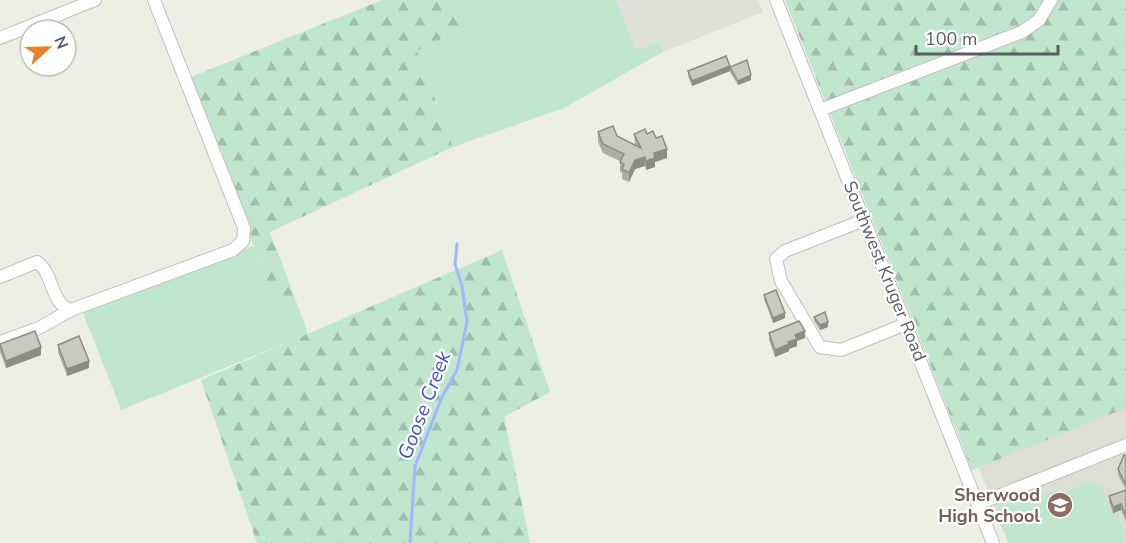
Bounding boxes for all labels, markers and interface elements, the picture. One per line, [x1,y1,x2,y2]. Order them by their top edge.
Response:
north arrow [18,18,78,78]
scale bar [916,18,1058,56]
text: 100 m [925,27,977,51]
text: N [49,33,73,52]
street label: Southwest Kruger Road [838,177,932,365]
water label: Goose Creek [391,346,458,463]
place label: Sherwood High School [938,483,1040,528]
school or university icon: Sherwood High School [1045,490,1075,520]

